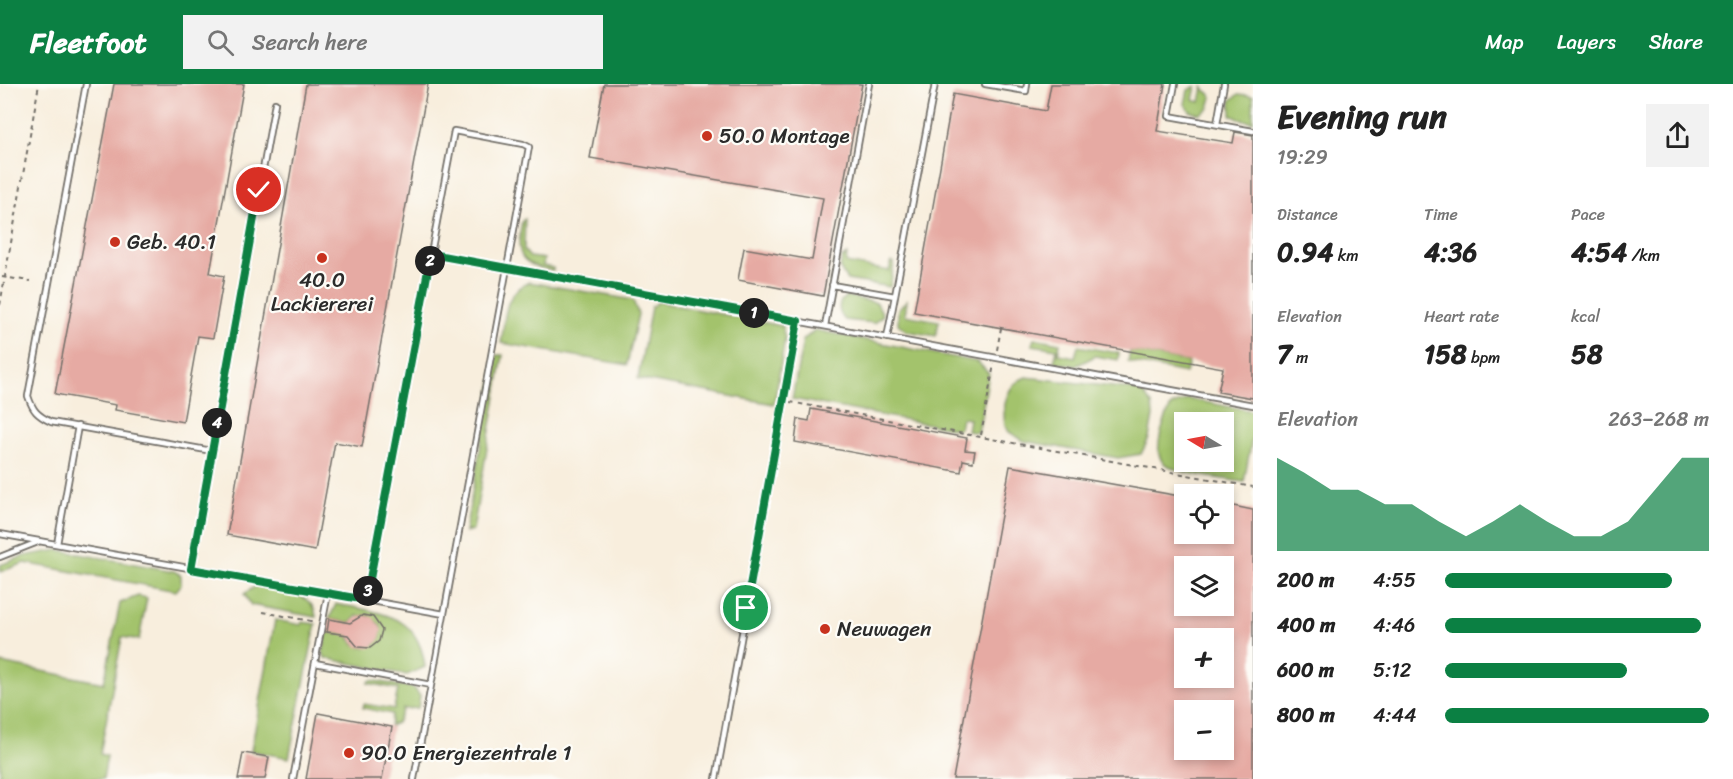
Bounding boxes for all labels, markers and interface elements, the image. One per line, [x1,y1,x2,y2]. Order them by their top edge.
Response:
search box [183,15,603,69]
text: Fleetfoot [30,18,147,67]
text: Search here [252,23,368,62]
text: Map [1485,23,1524,61]
text: Layers [1557,23,1616,61]
text: Share [1649,23,1703,61]
icon: search [204,26,237,59]
text: Evening run [1277,88,1447,146]
button: share [1646,104,1709,167]
place label: 50.0 Montage [719,117,850,155]
marker: 50.0 Montage [700,129,714,143]
text: 19:29 [1277,140,1328,175]
pin [233,164,284,215]
icon: check [242,173,275,206]
text: Distance [1277,200,1338,229]
text: Time [1424,200,1458,229]
text: Pace [1571,200,1605,229]
place label: Geb. 40.1 [127,223,216,261]
text: 0.94 [1277,229,1334,275]
text: 4:36 [1424,229,1477,275]
text: 4:54 [1571,229,1627,275]
marker: Geb. 40.1 [108,235,122,249]
text: km [1334,241,1358,270]
text: /km [1627,241,1660,270]
pin: 2 [415,246,445,276]
text: 2 [425,246,435,275]
marker: 40.0 Lackiererei [315,251,329,265]
place label: 40.0 Lackiererei [271,261,374,323]
pin: 1 [739,298,769,328]
text: 1 [751,298,757,327]
text: Elevation [1277,302,1342,331]
text: Heart rate [1424,302,1499,331]
text: kcal [1571,302,1600,331]
text: 7 [1277,331,1292,377]
text: 158 [1424,331,1467,377]
text: 58 [1571,331,1603,377]
text: m [1292,343,1308,372]
text: bpm [1467,343,1500,372]
text: Elevation [1277,402,1358,437]
text: 263–268 m [1608,402,1709,437]
pin: 4 [202,408,232,438]
text: 4 [212,408,222,437]
north arrow [1174,412,1234,472]
map controls [1174,412,1234,760]
button: locate [1174,484,1234,544]
button: layers [1174,556,1234,616]
text: 200 m [1277,563,1334,598]
text: 4:55 [1373,563,1416,598]
pin: 3 [353,576,383,606]
text: 3 [364,576,372,605]
pin [720,582,771,633]
icon: arrive [729,591,762,624]
text: 400 m [1277,608,1335,643]
text: 4:46 [1373,608,1415,643]
place label: Neuwagen [837,610,931,648]
marker: Neuwagen [818,622,832,636]
button: + [1174,628,1234,688]
text: 600 m [1277,653,1334,688]
text: 5:12 [1373,653,1411,688]
text: 800 m [1277,698,1335,733]
text: 4:44 [1373,698,1417,733]
button: − [1174,700,1234,760]
place label: 90.0 Energiezentrale 1 [361,734,571,772]
marker: 90.0 Energiezentrale 1 [342,746,356,760]

